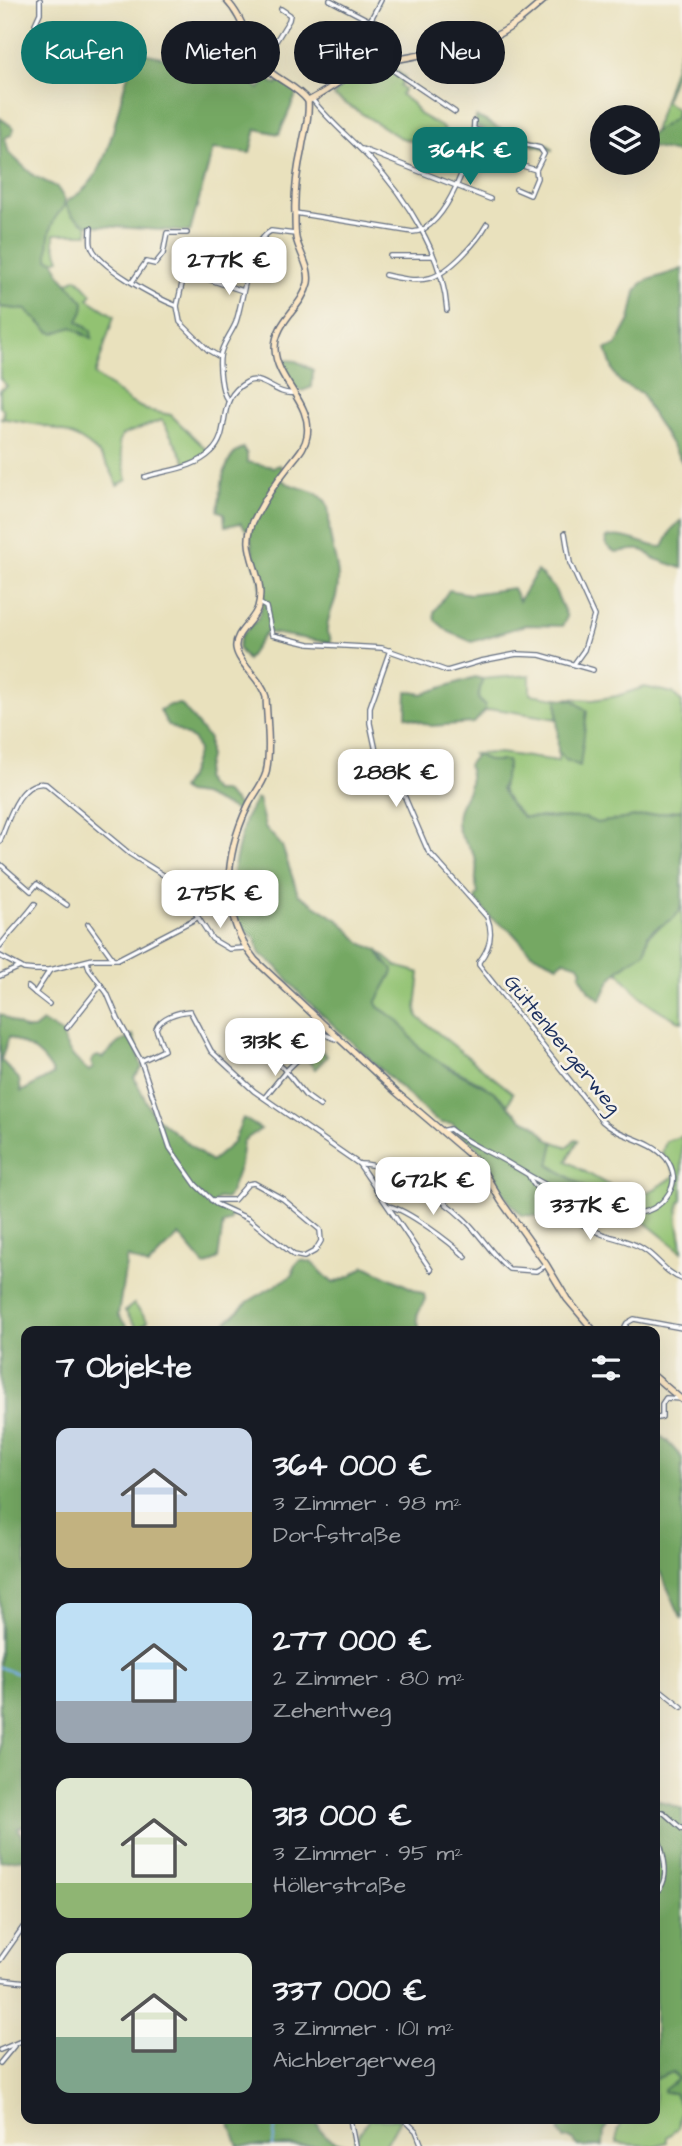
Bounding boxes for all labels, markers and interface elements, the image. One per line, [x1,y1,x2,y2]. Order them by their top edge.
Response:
chip: Kaufen [21,21,147,84]
chip: Mieten [161,21,280,84]
chip: Filter [294,21,402,84]
chip: Neu [416,21,505,84]
map controls [590,105,660,175]
button: layers [590,105,660,175]
pin: 364K € [413,128,527,187]
text: 364K € [428,134,512,166]
pin: 277K € [172,238,286,297]
text: 277K € [188,244,270,276]
pin: 288K € [339,750,453,809]
text: 288K € [354,756,438,788]
pin: 275K € [163,870,277,930]
text: 275K € [177,877,263,909]
street label: Güttenbergerweg [496,968,628,1122]
pin: 313K € [218,1018,332,1078]
text: 313K € [241,1025,309,1057]
pin: 672K € [376,1158,490,1217]
text: 672K € [391,1164,475,1196]
pin: 337K € [533,1182,647,1242]
text: 337K € [551,1189,629,1221]
text: 7 Objekte [56,1347,192,1389]
icon: filters [587,1349,625,1387]
text: 364 000 € [273,1445,432,1487]
icon: home [112,1456,196,1540]
text: 3 Zimmer · 98 m² [273,1487,462,1519]
text: Dorfstraße [273,1519,401,1551]
text: 277 000 € [273,1620,432,1662]
icon: home [112,1631,196,1715]
text: 2 Zimmer · 80 m² [273,1662,465,1694]
text: Zehentweg [273,1694,391,1726]
text: 313 000 € [273,1795,412,1837]
icon: home [112,1806,196,1890]
text: 3 Zimmer · 95 m² [273,1837,463,1869]
text: Höllerstraße [273,1869,406,1901]
text: 337 000 € [273,1970,427,2012]
icon: home [112,1981,196,2065]
text: 3 Zimmer · 101 m² [273,2012,454,2044]
text: Aichbergerweg [273,2044,435,2076]

